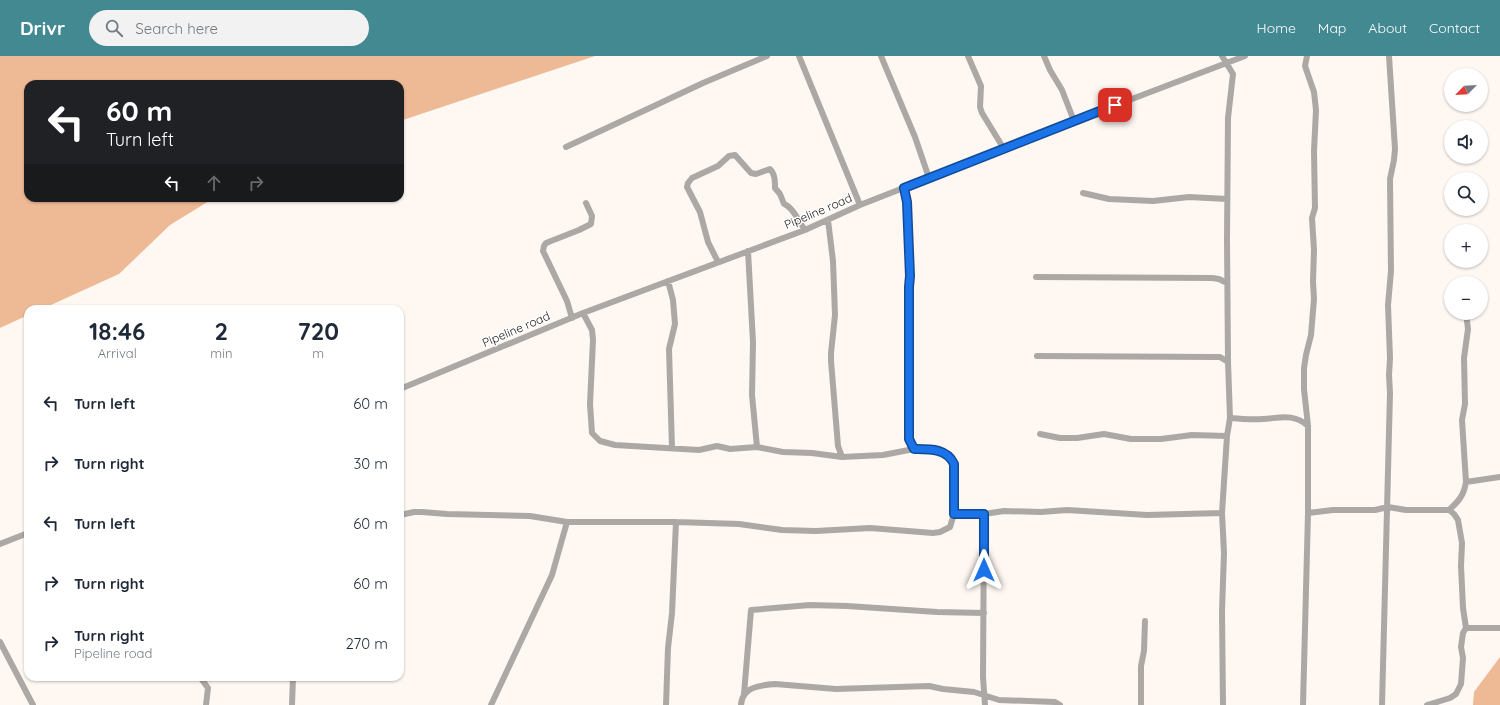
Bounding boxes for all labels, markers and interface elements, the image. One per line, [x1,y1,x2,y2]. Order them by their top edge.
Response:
search box [89,10,369,46]
text: Drivr [20,16,65,40]
icon: search [103,17,125,39]
text: Search here [135,19,218,38]
text: Home [1257,19,1296,37]
text: Map [1318,19,1346,37]
text: About [1368,19,1407,37]
text: Contact [1429,19,1480,37]
north arrow [1444,68,1488,112]
map controls [1444,68,1488,320]
pin [1098,88,1132,122]
text: 60 m [106,93,172,128]
icon: arrive [1104,94,1126,116]
icon: left [40,96,92,148]
button: sound [1444,120,1488,164]
text: Turn left [106,128,174,151]
icon: left [161,172,183,194]
icon: ahead [203,172,225,194]
icon: right [245,172,267,194]
button: search [1444,172,1488,216]
street label: Pipeline road [782,190,854,232]
button: + [1444,224,1488,268]
button: − [1444,276,1488,320]
street label: Pipeline road [480,308,552,350]
text: 18:46 [89,316,145,346]
text: 2 [215,316,228,346]
text: 720 [297,316,339,346]
text: Arrival [98,345,137,361]
text: min [210,345,233,361]
text: m [312,345,324,361]
icon: left [40,392,62,414]
text: Turn left [74,394,136,413]
text: 60 m [353,394,388,413]
icon: right [40,452,62,474]
text: Turn right [74,454,145,473]
text: 30 m [353,454,388,473]
icon: left [40,512,62,534]
text: Turn left [74,514,136,533]
text: 60 m [353,514,388,533]
position arrow [963,549,1005,591]
icon: right [40,572,62,594]
text: Turn right [74,574,145,593]
text: 60 m [353,574,388,593]
text: Turn right [74,626,145,645]
icon: right [40,632,62,654]
text: 270 m [346,634,388,653]
text: Pipeline road [74,645,152,661]

